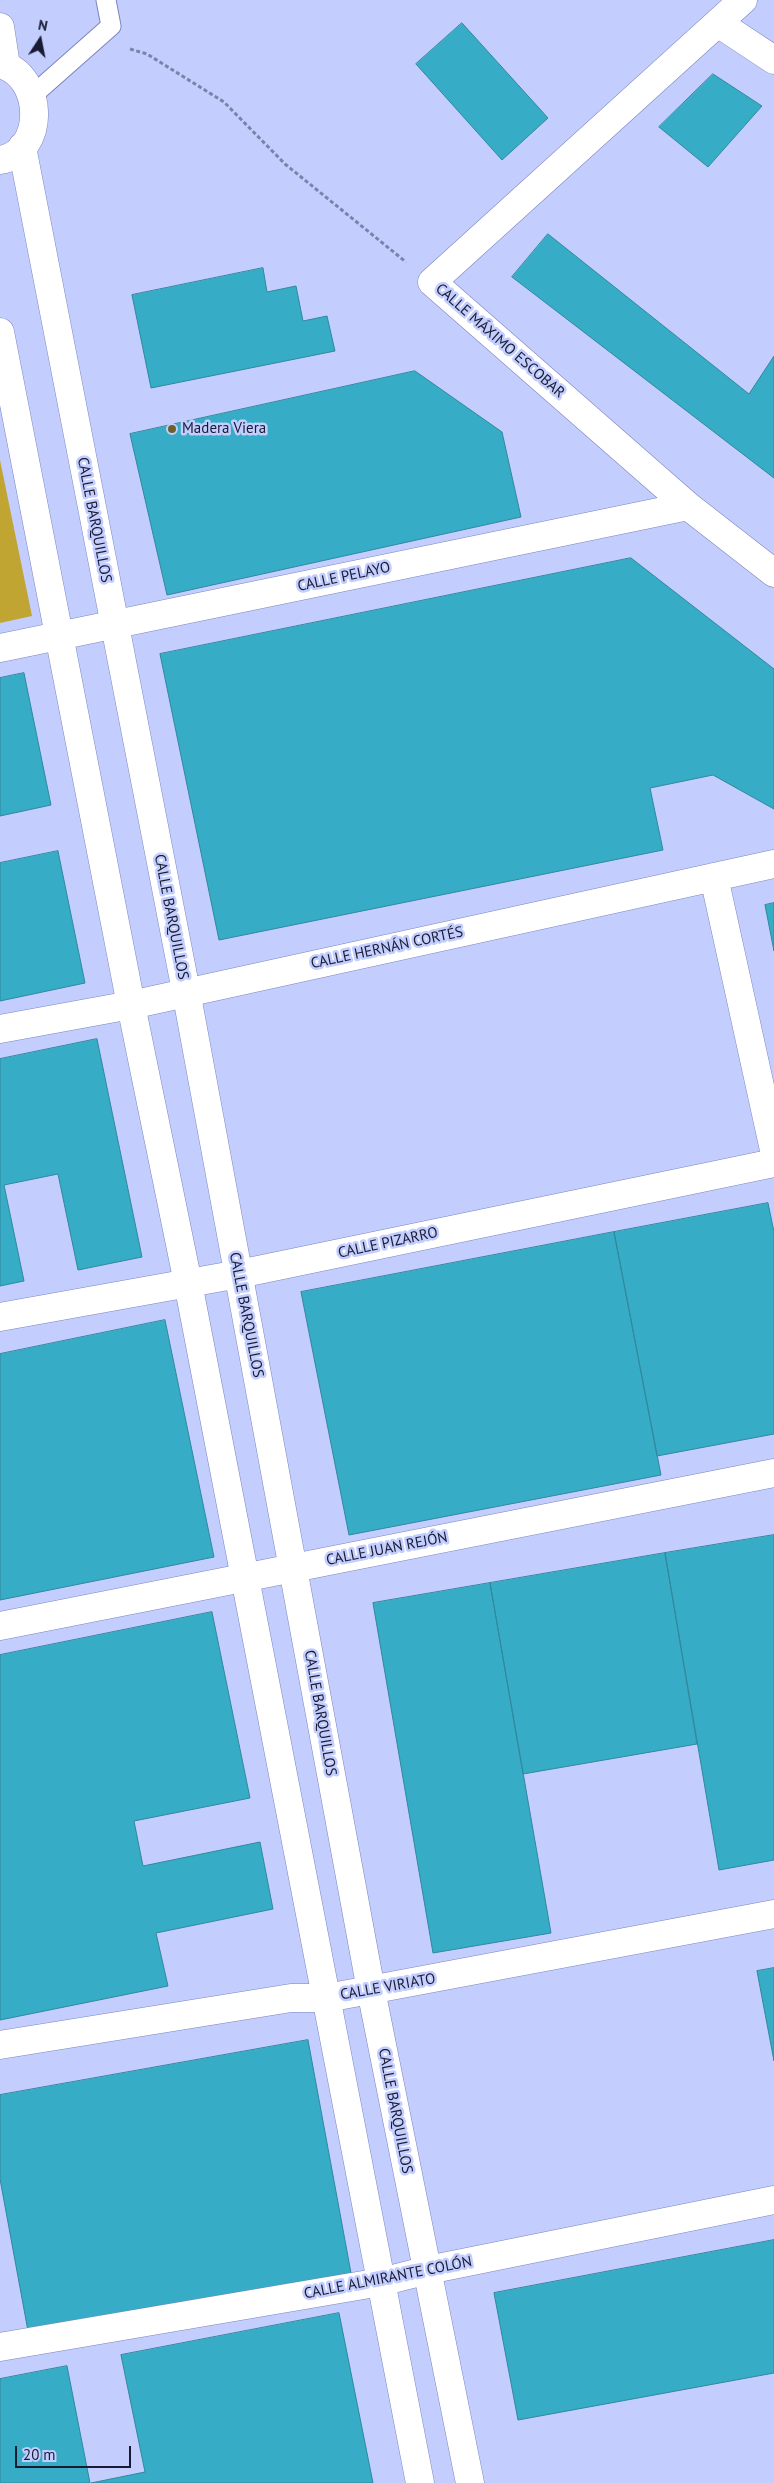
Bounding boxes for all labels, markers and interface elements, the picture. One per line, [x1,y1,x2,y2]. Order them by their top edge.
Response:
north arrow [15,15,65,65]
text: N [37,16,49,35]
street label: CALLE MÁXIMO ESCOBAR [432,280,568,402]
place label: Madera Viera [182,420,266,438]
marker: Madera Viera [166,423,178,435]
street label: CALLE BARQUILLOS [73,456,115,584]
street label: CALLE PELAYO [296,558,392,596]
street label: CALLE BARQUILLOS [150,853,192,981]
street label: CALLE HERNÁN CORTÉS [309,923,465,973]
street label: CALLE PIZARRO [337,1224,439,1262]
street label: CALLE BARQUILLOS [225,1251,267,1379]
street label: CALLE JUAN REJÓN [325,1528,449,1570]
street label: CALLE BARQUILLOS [300,1649,340,1777]
street label: CALLE VIRIATO [339,1970,437,2004]
street label: CALLE BARQUILLOS [374,2047,416,2175]
street label: CALLE ALMIRANTE COLÓN [303,2253,473,2303]
scale bar [18,2436,134,2468]
text: 20 m [23,2445,56,2464]

